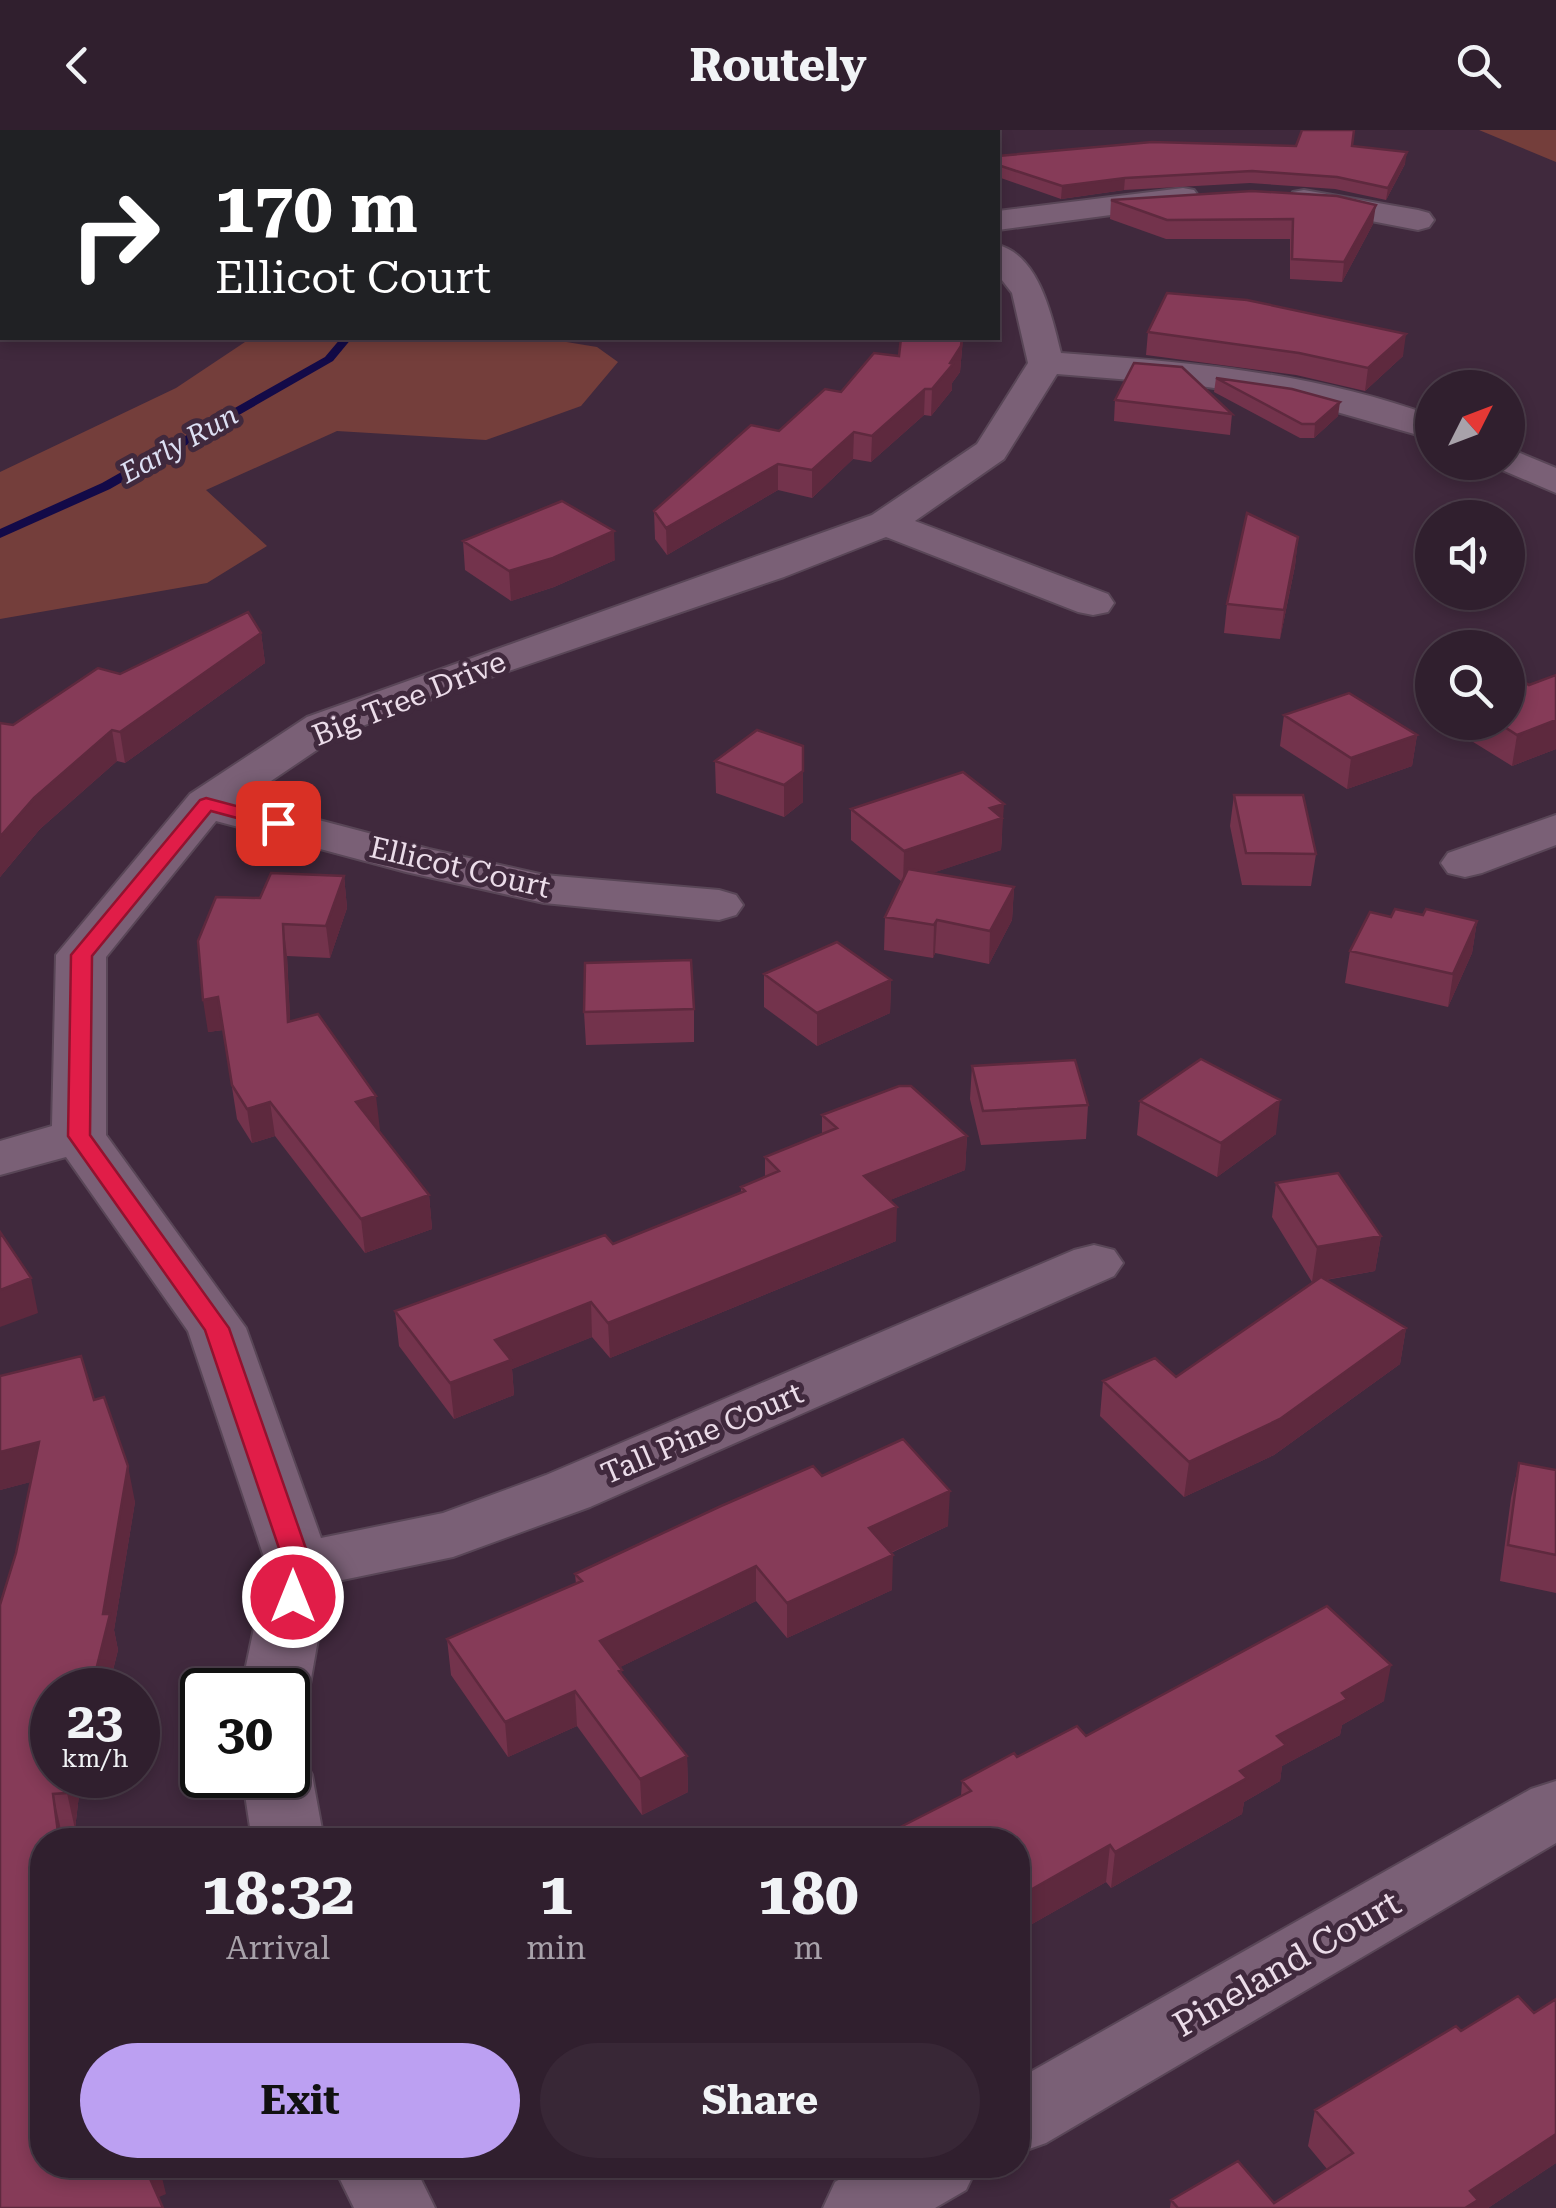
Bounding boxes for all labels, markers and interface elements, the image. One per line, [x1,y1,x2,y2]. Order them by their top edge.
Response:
icon: back [50,38,105,93]
icon: search [1451,38,1506,93]
text: Routely [689,39,867,92]
text: 170 m [215,167,418,249]
icon: right [50,170,180,300]
text: Ellicot Court [215,251,491,304]
north arrow [1415,370,1525,480]
map controls [1415,370,1525,740]
water label: Early Run [114,398,244,490]
button: sound [1415,500,1525,610]
button: search [1415,630,1525,740]
street label: Big Tree Drive [307,643,511,753]
pin [236,781,321,866]
icon: arrive [251,796,306,851]
street label: Ellicot Court [366,829,554,905]
street label: Tall Pine Court [596,1375,808,1491]
position arrow [241,1545,345,1649]
speed limit sign: 30 [180,1668,310,1798]
text: 23 [67,1692,123,1750]
text: km/h [62,1744,128,1773]
text: 18:32 [201,1858,355,1929]
text: 1 [539,1858,573,1929]
text: 180 [758,1858,859,1929]
street label: Pineland Court [1166,1882,1408,2046]
text: Arrival [226,1929,330,1967]
text: min [526,1929,586,1967]
text: m [794,1929,823,1967]
button: Exit [80,2043,520,2158]
button: Share [540,2043,980,2158]

